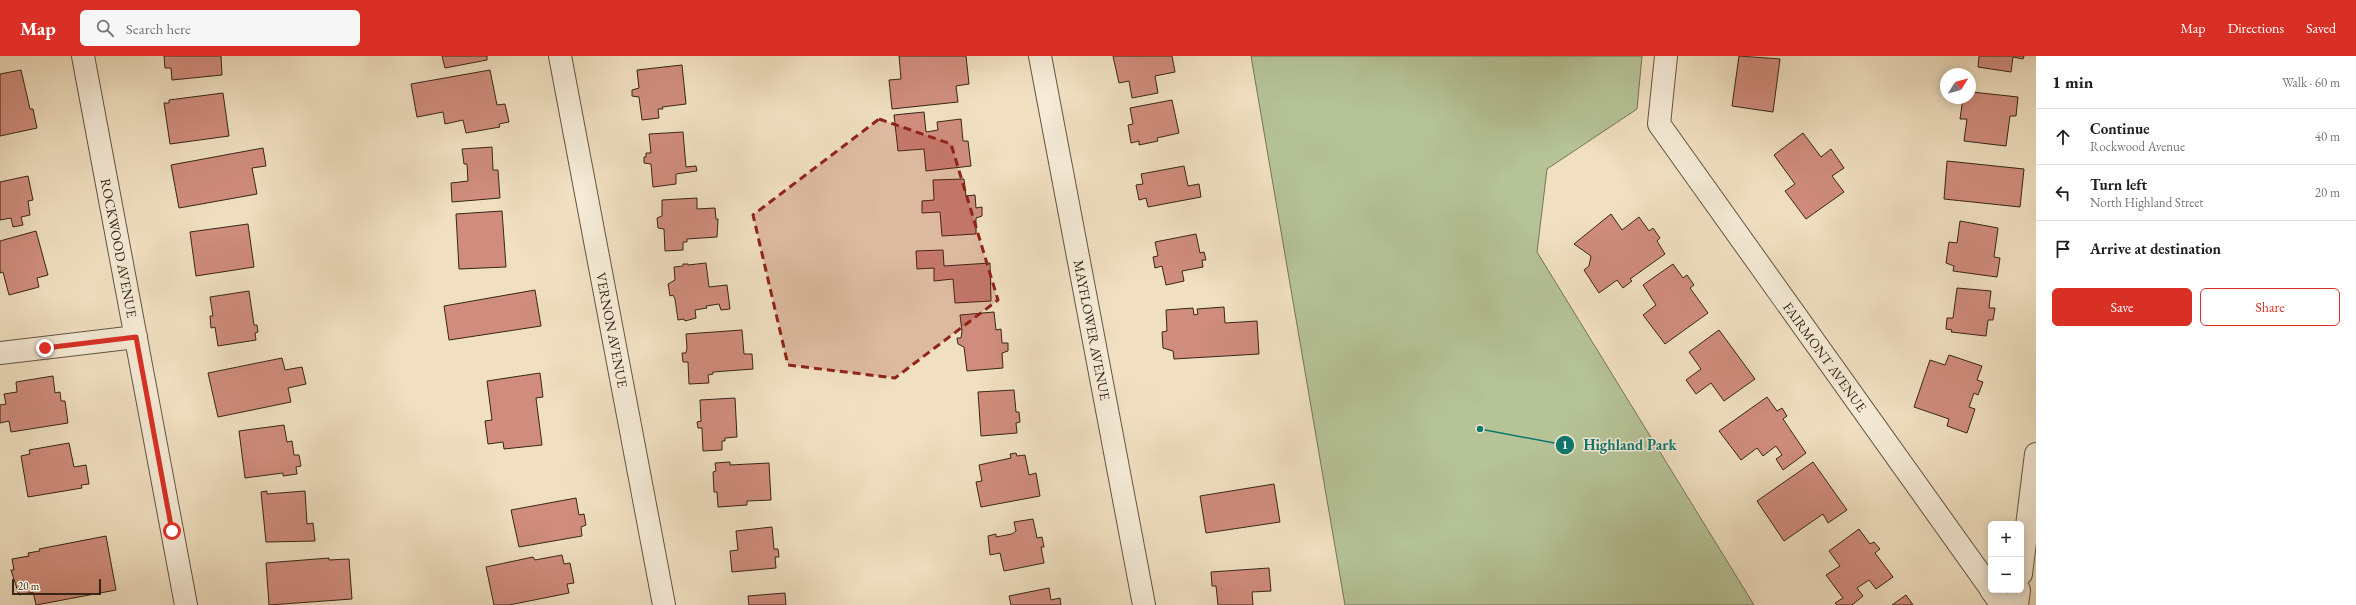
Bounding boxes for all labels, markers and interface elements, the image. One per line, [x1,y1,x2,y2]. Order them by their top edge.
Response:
search box [80,10,360,46]
text: Map [20,16,56,41]
icon: search [94,17,116,39]
text: Search here [126,19,191,38]
text: Map [2180,19,2206,37]
text: Directions [2228,19,2284,37]
text: Saved [2306,19,2336,37]
north arrow [1940,68,1976,104]
text: 1 min [2052,71,2093,93]
text: Walk · 60 m [2282,74,2340,91]
text: Continue [2090,119,2150,138]
icon: ahead [2052,126,2074,148]
text: 40 m [2315,128,2340,145]
text: Rockwood Avenue [2090,138,2185,155]
text: Turn left [2090,175,2147,194]
street label: ROCKWOOD AVENUE [97,177,141,319]
icon: left [2052,182,2074,204]
text: 20 m [2315,184,2340,201]
text: North Highland Street [2090,194,2203,211]
icon: arrive [2052,238,2074,260]
text: Arrive at destination [2090,239,2221,258]
street label: MAYFLOWER AVENUE [1070,258,1114,402]
street label: VERNON AVENUE [592,271,632,389]
button: Save [2052,288,2192,326]
button: Share [2200,288,2340,326]
street label: FAIRMONT AVENUE [1779,299,1871,416]
route end [36,339,54,357]
callout: Highland Park [1555,431,1684,458]
text: Highland Park [1583,435,1677,454]
text: 1 [1562,437,1568,453]
map controls [1988,521,2024,593]
button: + [1988,521,2024,557]
route start [163,522,181,540]
button: − [1988,557,2024,593]
scale bar [12,577,101,596]
text: 20 m [18,579,39,593]

